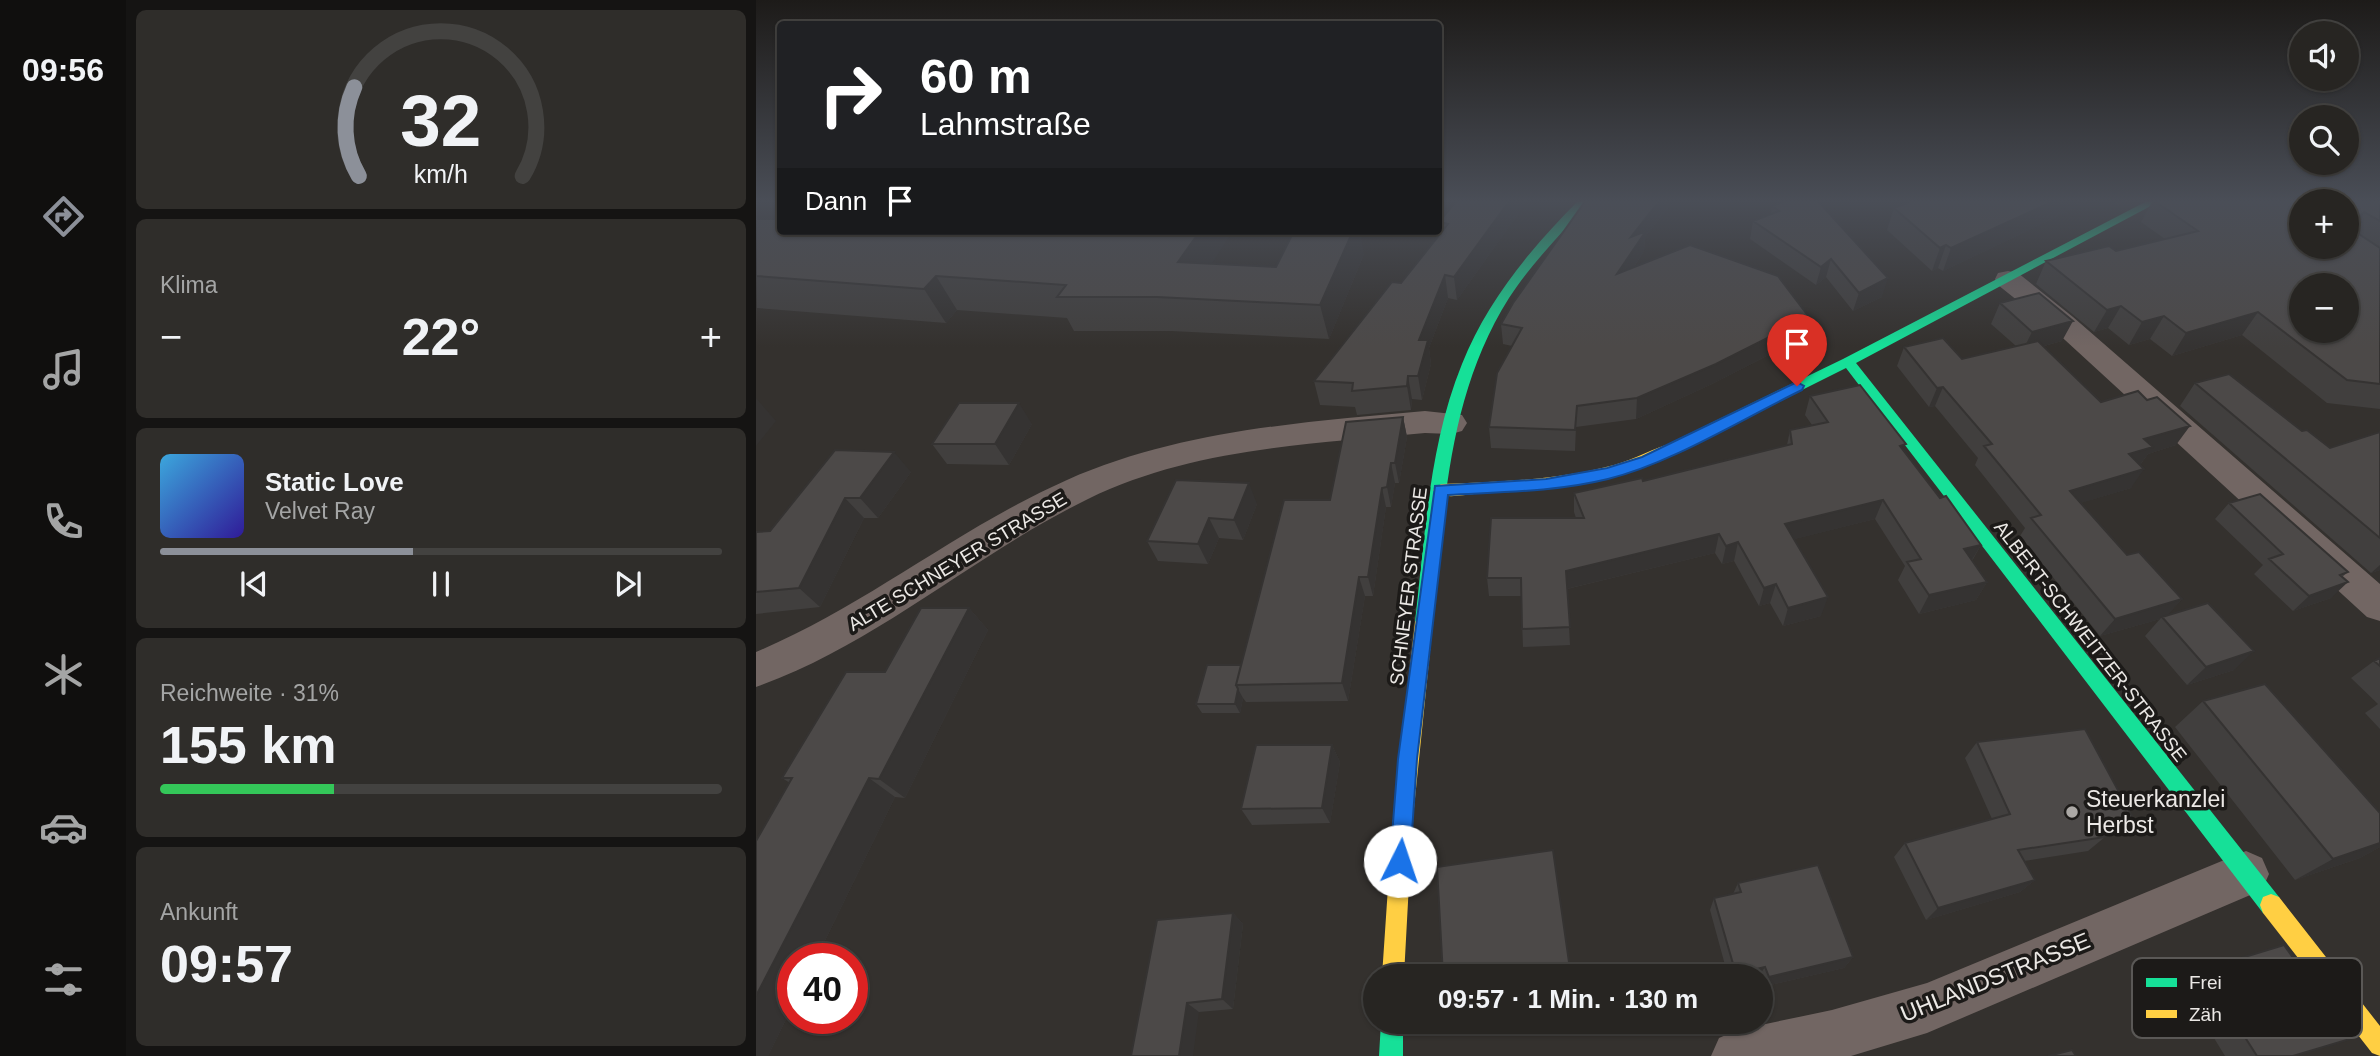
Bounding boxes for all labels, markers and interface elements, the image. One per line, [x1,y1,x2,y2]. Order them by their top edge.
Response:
map controls [2289,21,2359,343]
button: sound [2289,21,2359,91]
icon: right [805,49,896,140]
text: 60 m [920,49,1032,103]
text: 09:56 [22,52,104,88]
text: 32 [401,80,481,161]
button: search [2289,105,2359,175]
text: Lahmstraße [920,106,1091,142]
text: km/h [414,159,468,187]
icon: arrive [881,182,919,220]
text: Dann [805,186,867,216]
button: + [2289,189,2359,259]
icon: directions [39,192,88,241]
text: Klima [160,272,218,298]
button: − [2289,273,2359,343]
text: 22° [402,308,480,366]
pin [1767,314,1827,386]
text: − [160,316,182,358]
text: + [700,316,722,358]
icon: arrive [1778,325,1816,363]
icon: music [39,345,88,394]
text: Static Love [265,467,404,497]
street label: SCHNEYER STRASSE [1386,486,1431,686]
street label: ALTE SCHNEYER STRASSE [844,488,1070,635]
icon: phone [39,497,88,546]
text: Velvet Ray [265,498,375,524]
street label: ALBERT-SCHWEITZER-STRASSE [1990,517,2191,766]
icon: previous [235,565,273,603]
icon: pause [422,565,460,603]
icon: next [609,565,647,603]
icon: climate [39,650,88,699]
text: Reichweite · 31% [160,680,339,706]
text: 155 km [160,716,336,774]
place label: Steuerkanzlei Herbst [2086,786,2225,838]
icon: car [39,803,88,852]
marker: Steuerkanzlei Herbst [2064,804,2080,820]
position arrow [1363,824,1437,898]
text: Ankunft [160,899,238,925]
street label: UHLANDSTRASSE [1897,927,2093,1027]
text: 09:57 [160,935,293,993]
speed limit sign: 40 [777,943,868,1034]
icon: filters [39,955,88,1004]
legend [2132,958,2362,1038]
text: Frei [2189,972,2222,993]
text: 09:57 · 1 Min. · 130 m [1438,984,1698,1014]
text: Zäh [2189,1004,2222,1025]

